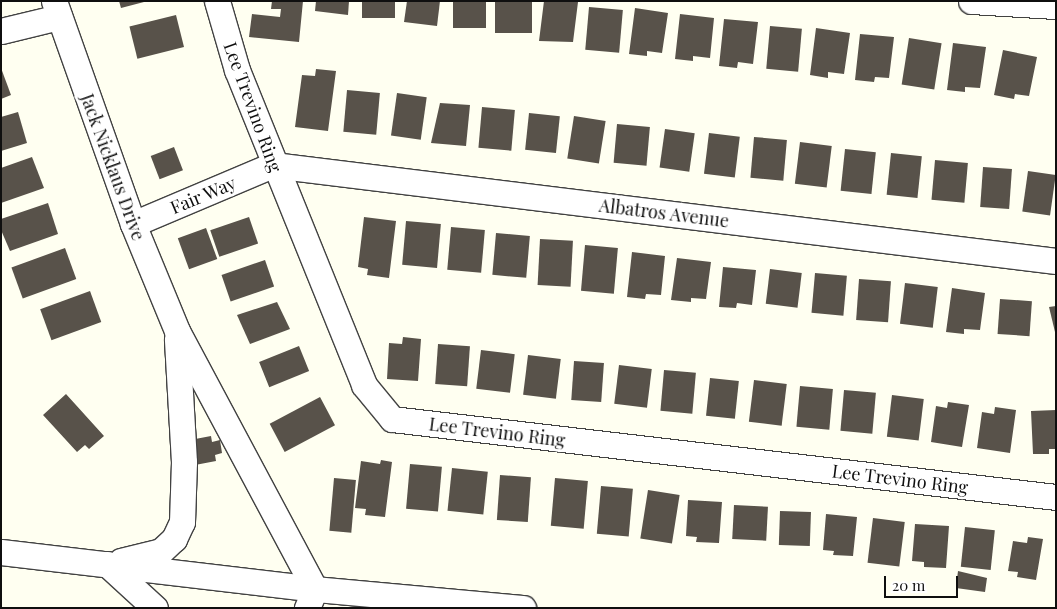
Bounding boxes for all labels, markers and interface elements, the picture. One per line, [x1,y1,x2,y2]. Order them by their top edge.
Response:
street label: Lee Trevino Ring [219,39,287,175]
street label: Jack Nicklaus Drive [76,91,150,243]
street label: Fair Way [167,171,239,219]
street label: Albatros Avenue [597,194,731,232]
street label: Lee Trevino Ring [428,413,566,451]
street label: Lee Trevino Ring [831,460,969,498]
scale bar [887,566,961,598]
text: 20 m [892,575,925,595]

